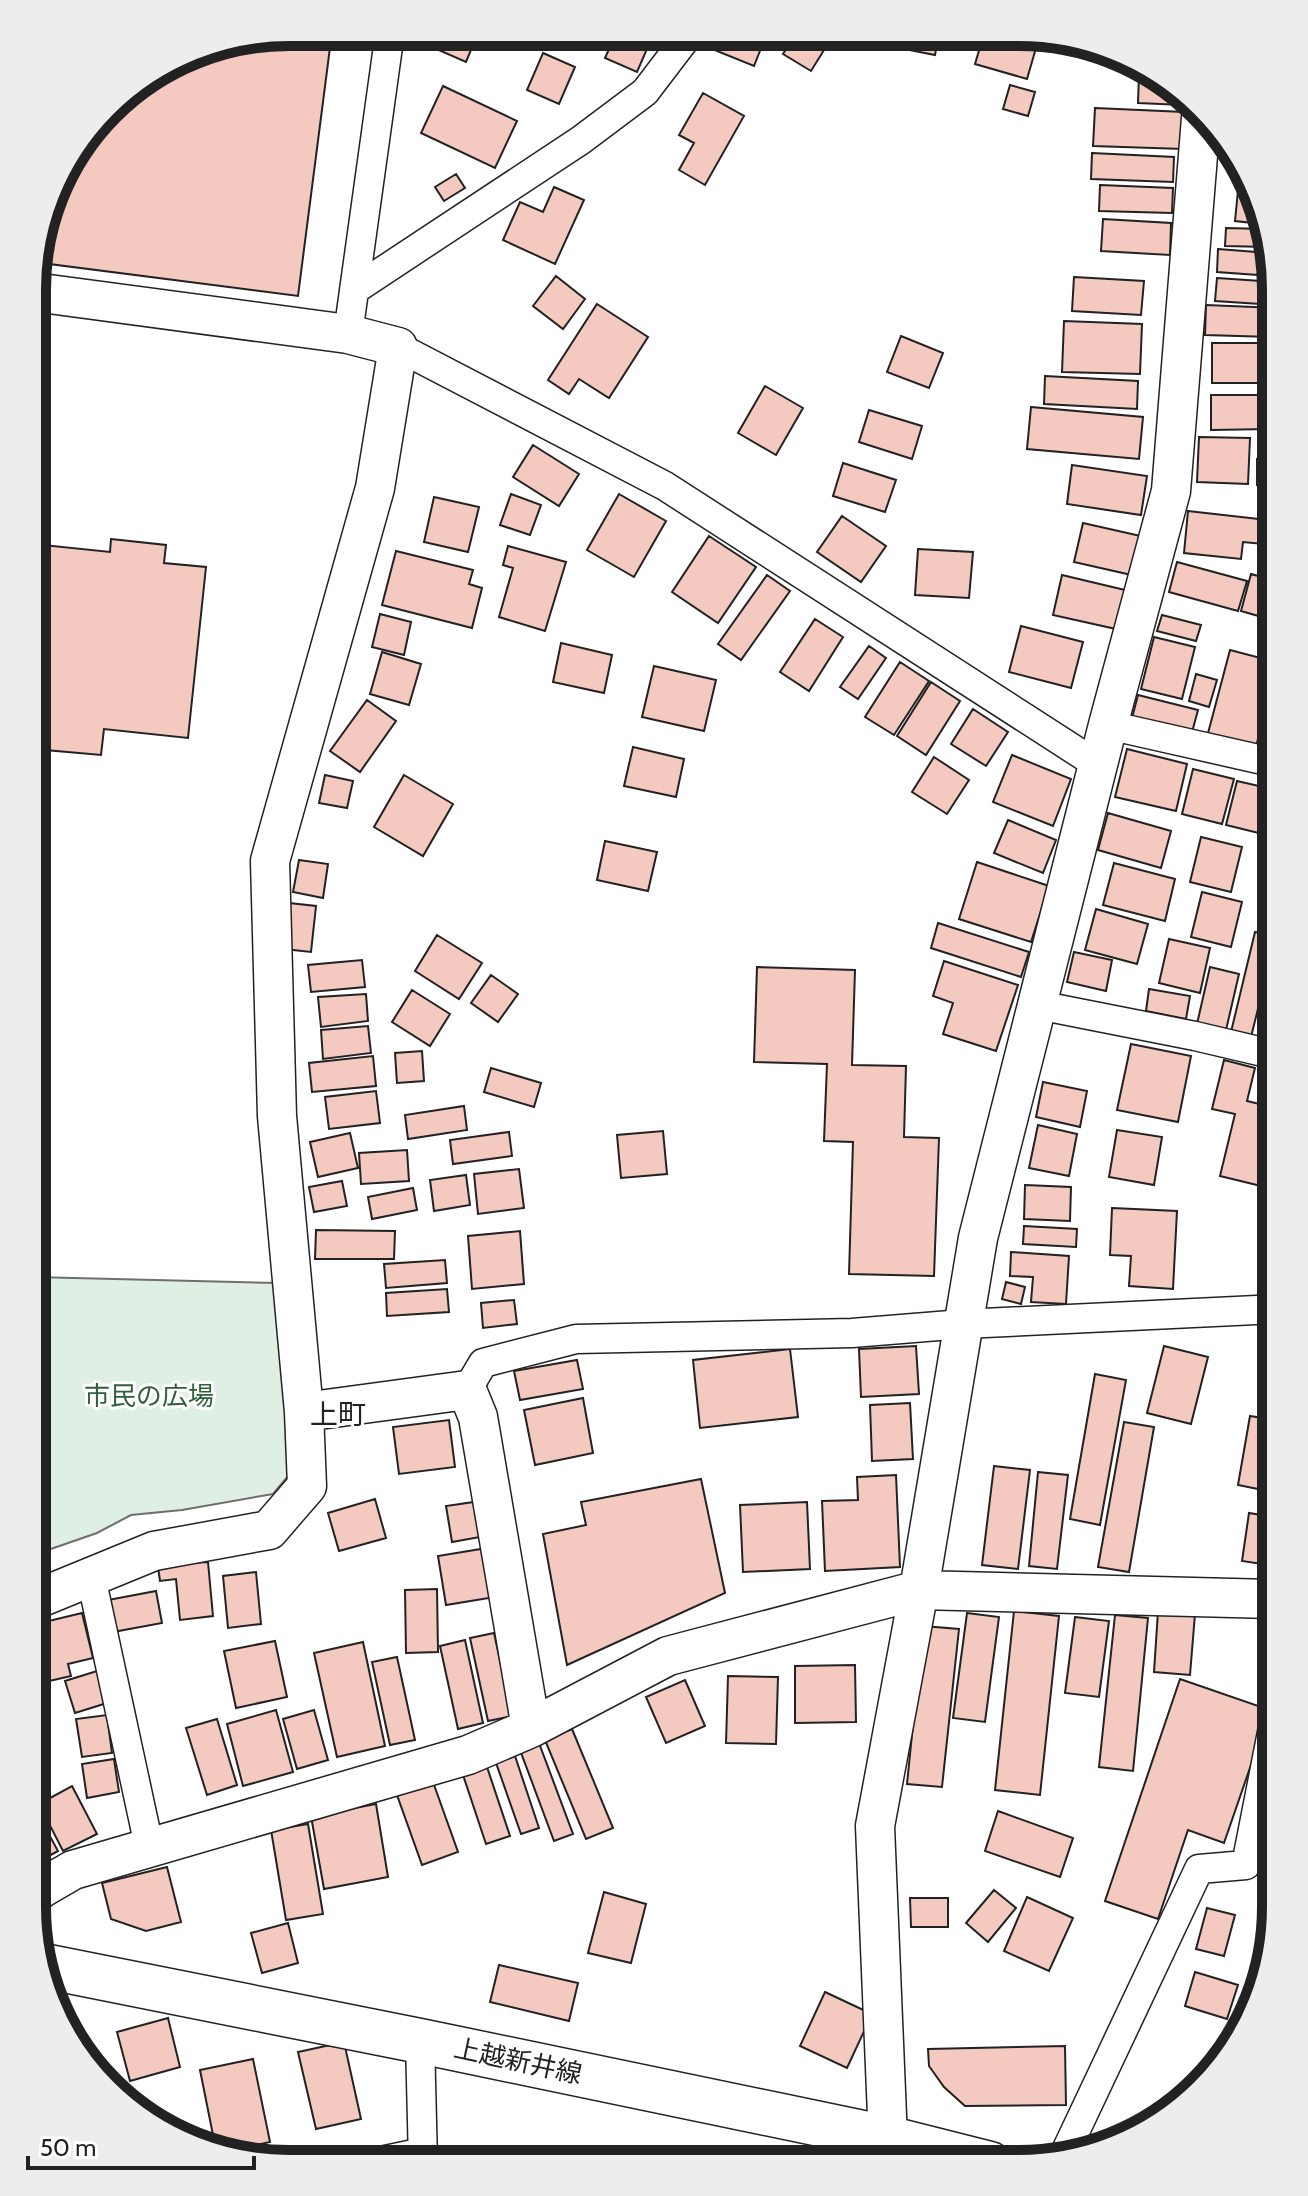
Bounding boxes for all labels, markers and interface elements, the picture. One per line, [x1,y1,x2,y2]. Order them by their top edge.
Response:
park label: 市民の広場 [84,1380,214,1412]
district label: 上町 [310,1397,366,1431]
street label: 上越新井線 [451,2032,585,2090]
scale bar [28,2120,254,2170]
text: 50 m [40,2133,96,2162]

